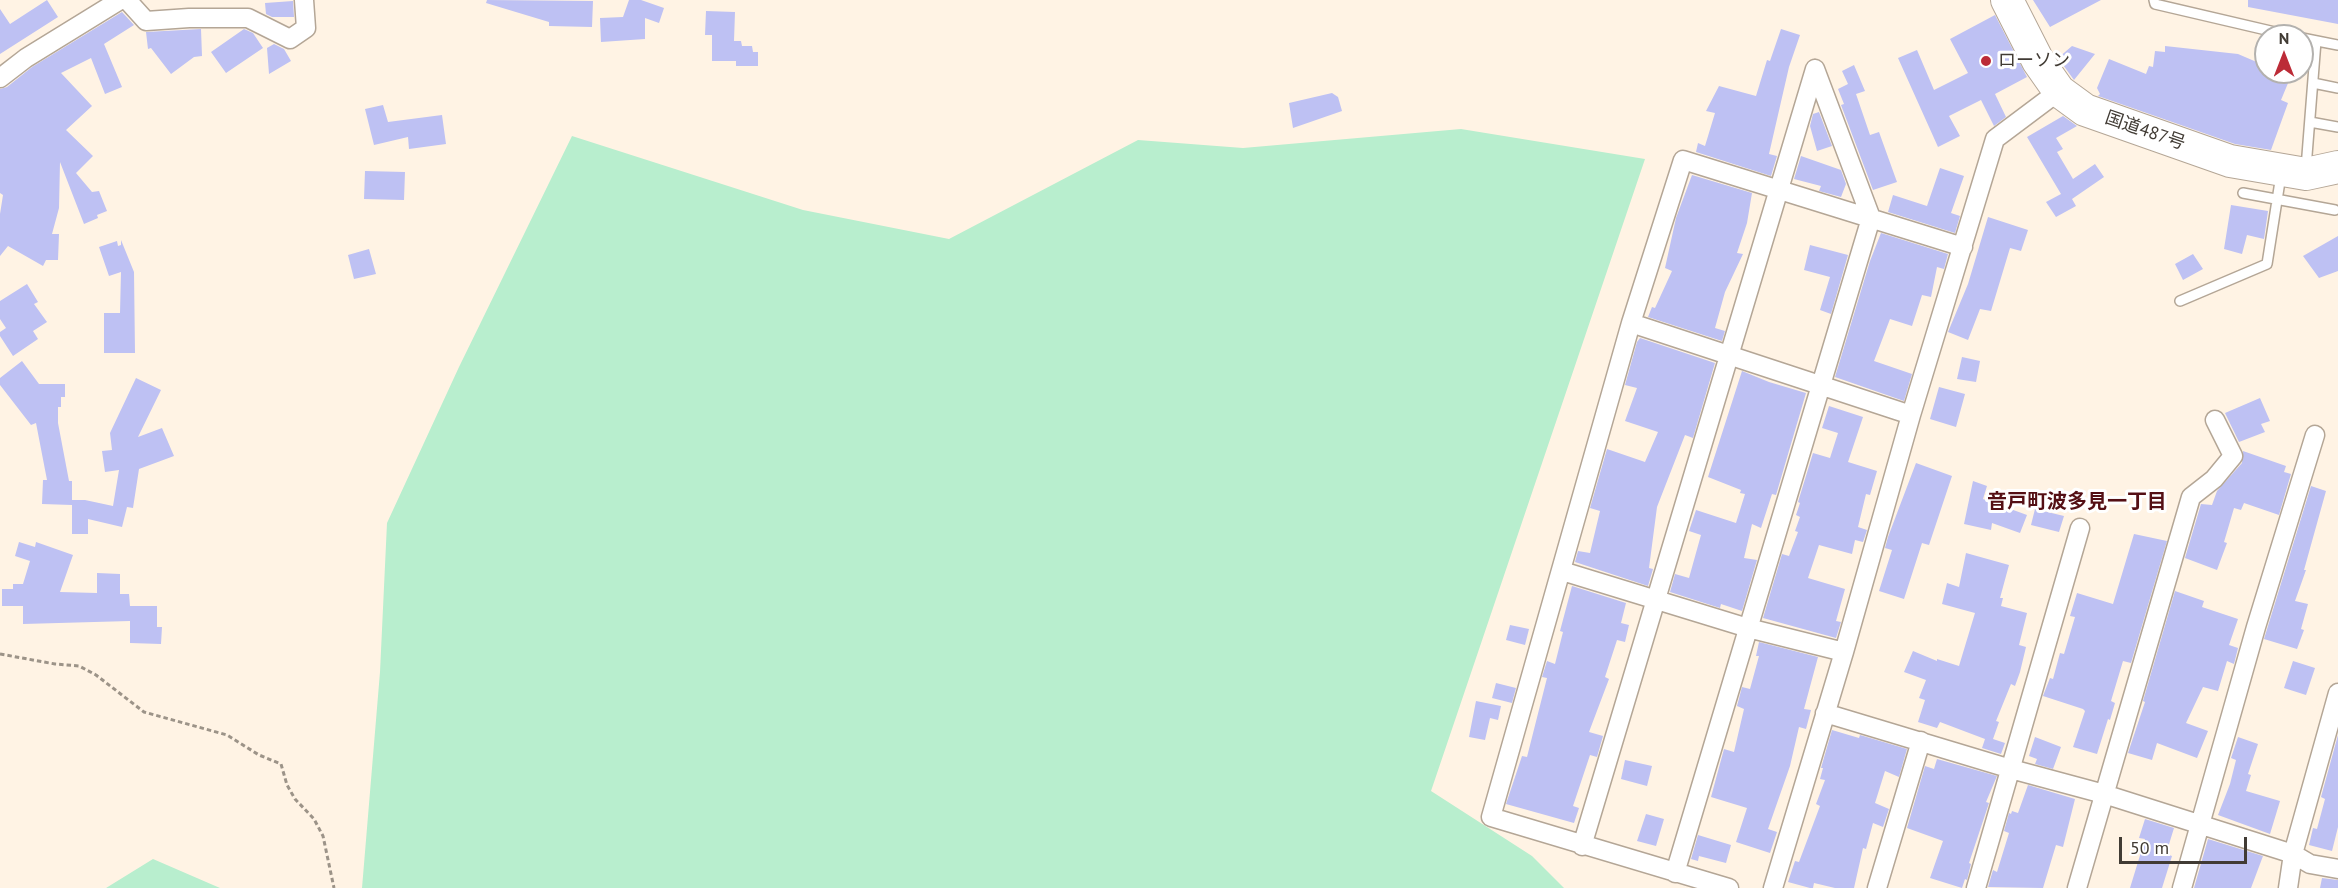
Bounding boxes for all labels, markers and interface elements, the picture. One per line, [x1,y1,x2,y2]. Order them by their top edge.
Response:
north arrow [2254,24,2314,84]
text: N [2279,28,2289,48]
place label: ローソン [1998,50,2070,72]
marker: ローソン [1979,54,1993,68]
street label: 国道487号 [2102,107,2188,155]
district label: 音戸町波多見一丁目 [1987,490,2167,514]
scale bar [2122,825,2250,863]
text: 50 m [2130,836,2169,859]

